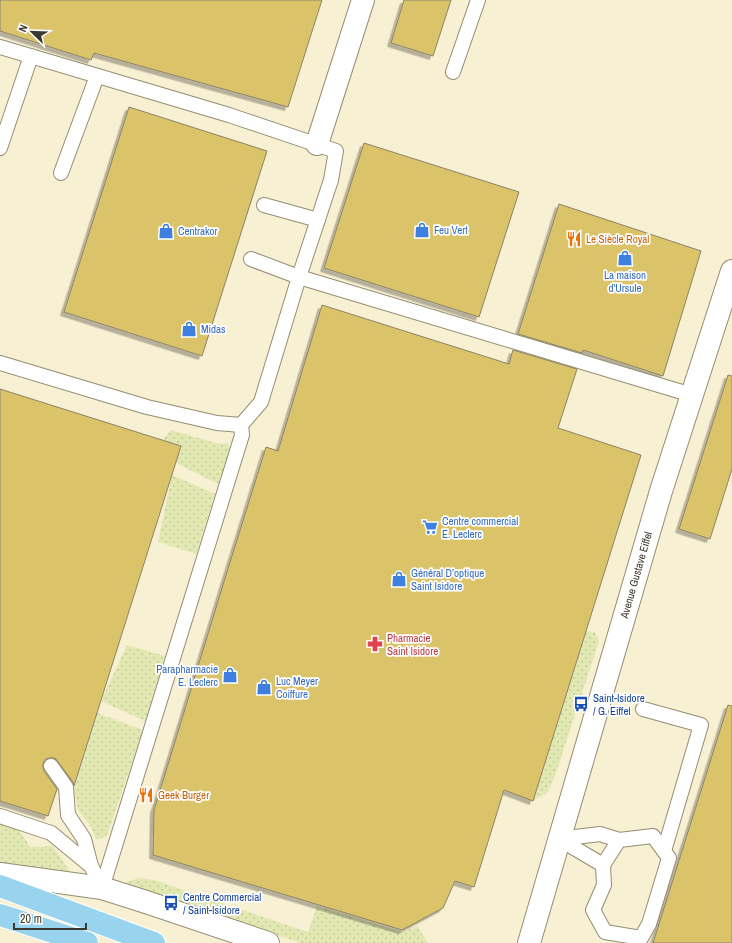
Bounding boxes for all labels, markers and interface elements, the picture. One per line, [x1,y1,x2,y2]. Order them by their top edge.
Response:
north arrow [12,12,52,52]
text: N [15,22,31,34]
shop icon: Feu Vert [413,221,431,239]
shop icon: Centrakor [157,222,175,240]
place label: Feu Vert [434,223,468,237]
place label: Centrakor [178,224,218,238]
restaurant icon: Le Siècle Royal [565,230,583,248]
place label: Le Siècle Royal [586,232,649,246]
shop icon: La maison d'Ursule [616,249,634,267]
place label: La maison d'Ursule [604,268,646,295]
shop icon: Midas [180,320,198,338]
place label: Midas [201,322,226,336]
place label: Centre commercial E. Leclerc [442,514,518,541]
supermarket icon: Centre commercial E. Leclerc [421,518,439,536]
street label: Avenue Gustave Eiffel [617,530,655,621]
place label: Général D’optique Saint Isidore [411,566,484,593]
shop icon: Général D’optique Saint Isidore [390,570,408,588]
place label: Pharmacie Saint Isidore [387,631,438,658]
pharmacy icon: Pharmacie Saint Isidore [366,635,384,653]
place label: Parapharmacie E. Leclerc [156,662,218,689]
shop icon: Parapharmacie E. Leclerc [221,666,239,684]
place label: Luc Meyer Coiffure [276,674,318,701]
shop icon: Luc Meyer Coiffure [255,678,273,696]
place label: Saint-Isidore / G. Eiffel [593,691,645,718]
bus stop icon: Saint-Isidore / G. Eiffel [572,695,590,713]
restaurant icon: Geek Burger [137,786,155,804]
place label: Geek Burger [158,788,209,802]
place label: Centre Commercial / Saint-Isidore [183,890,261,917]
bus stop icon: Centre Commercial / Saint-Isidore [162,894,180,912]
scale bar [14,905,86,931]
text: 20 m [20,911,42,927]

